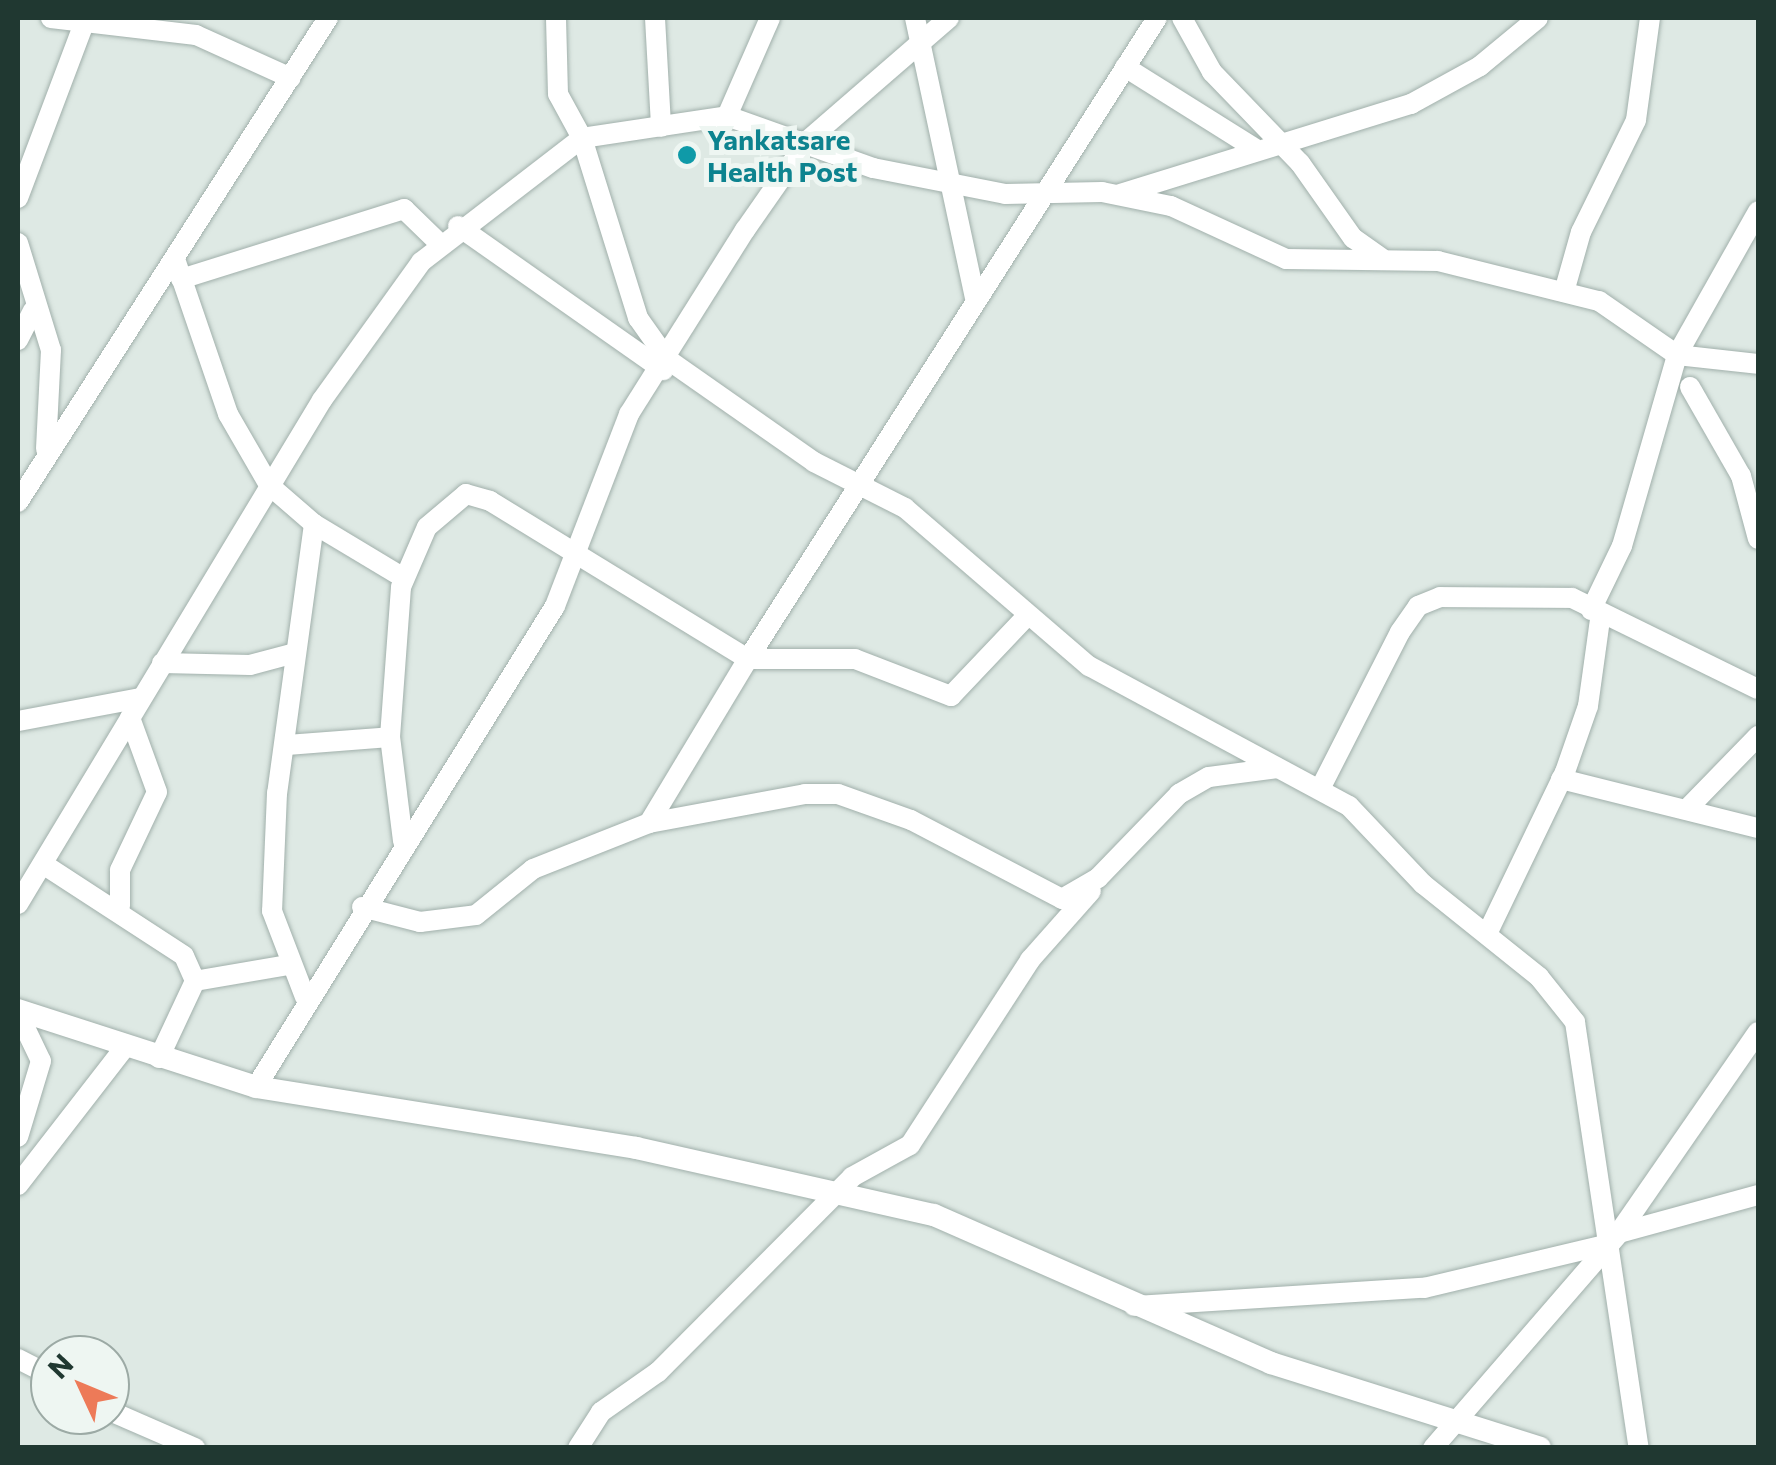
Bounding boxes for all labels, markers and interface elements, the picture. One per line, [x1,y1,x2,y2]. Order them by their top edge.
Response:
place label: Yankatsare Health Post [707,122,857,188]
marker: Yankatsare Health Post [676,144,698,166]
north arrow [30,1335,130,1435]
text: N [40,1346,79,1385]

